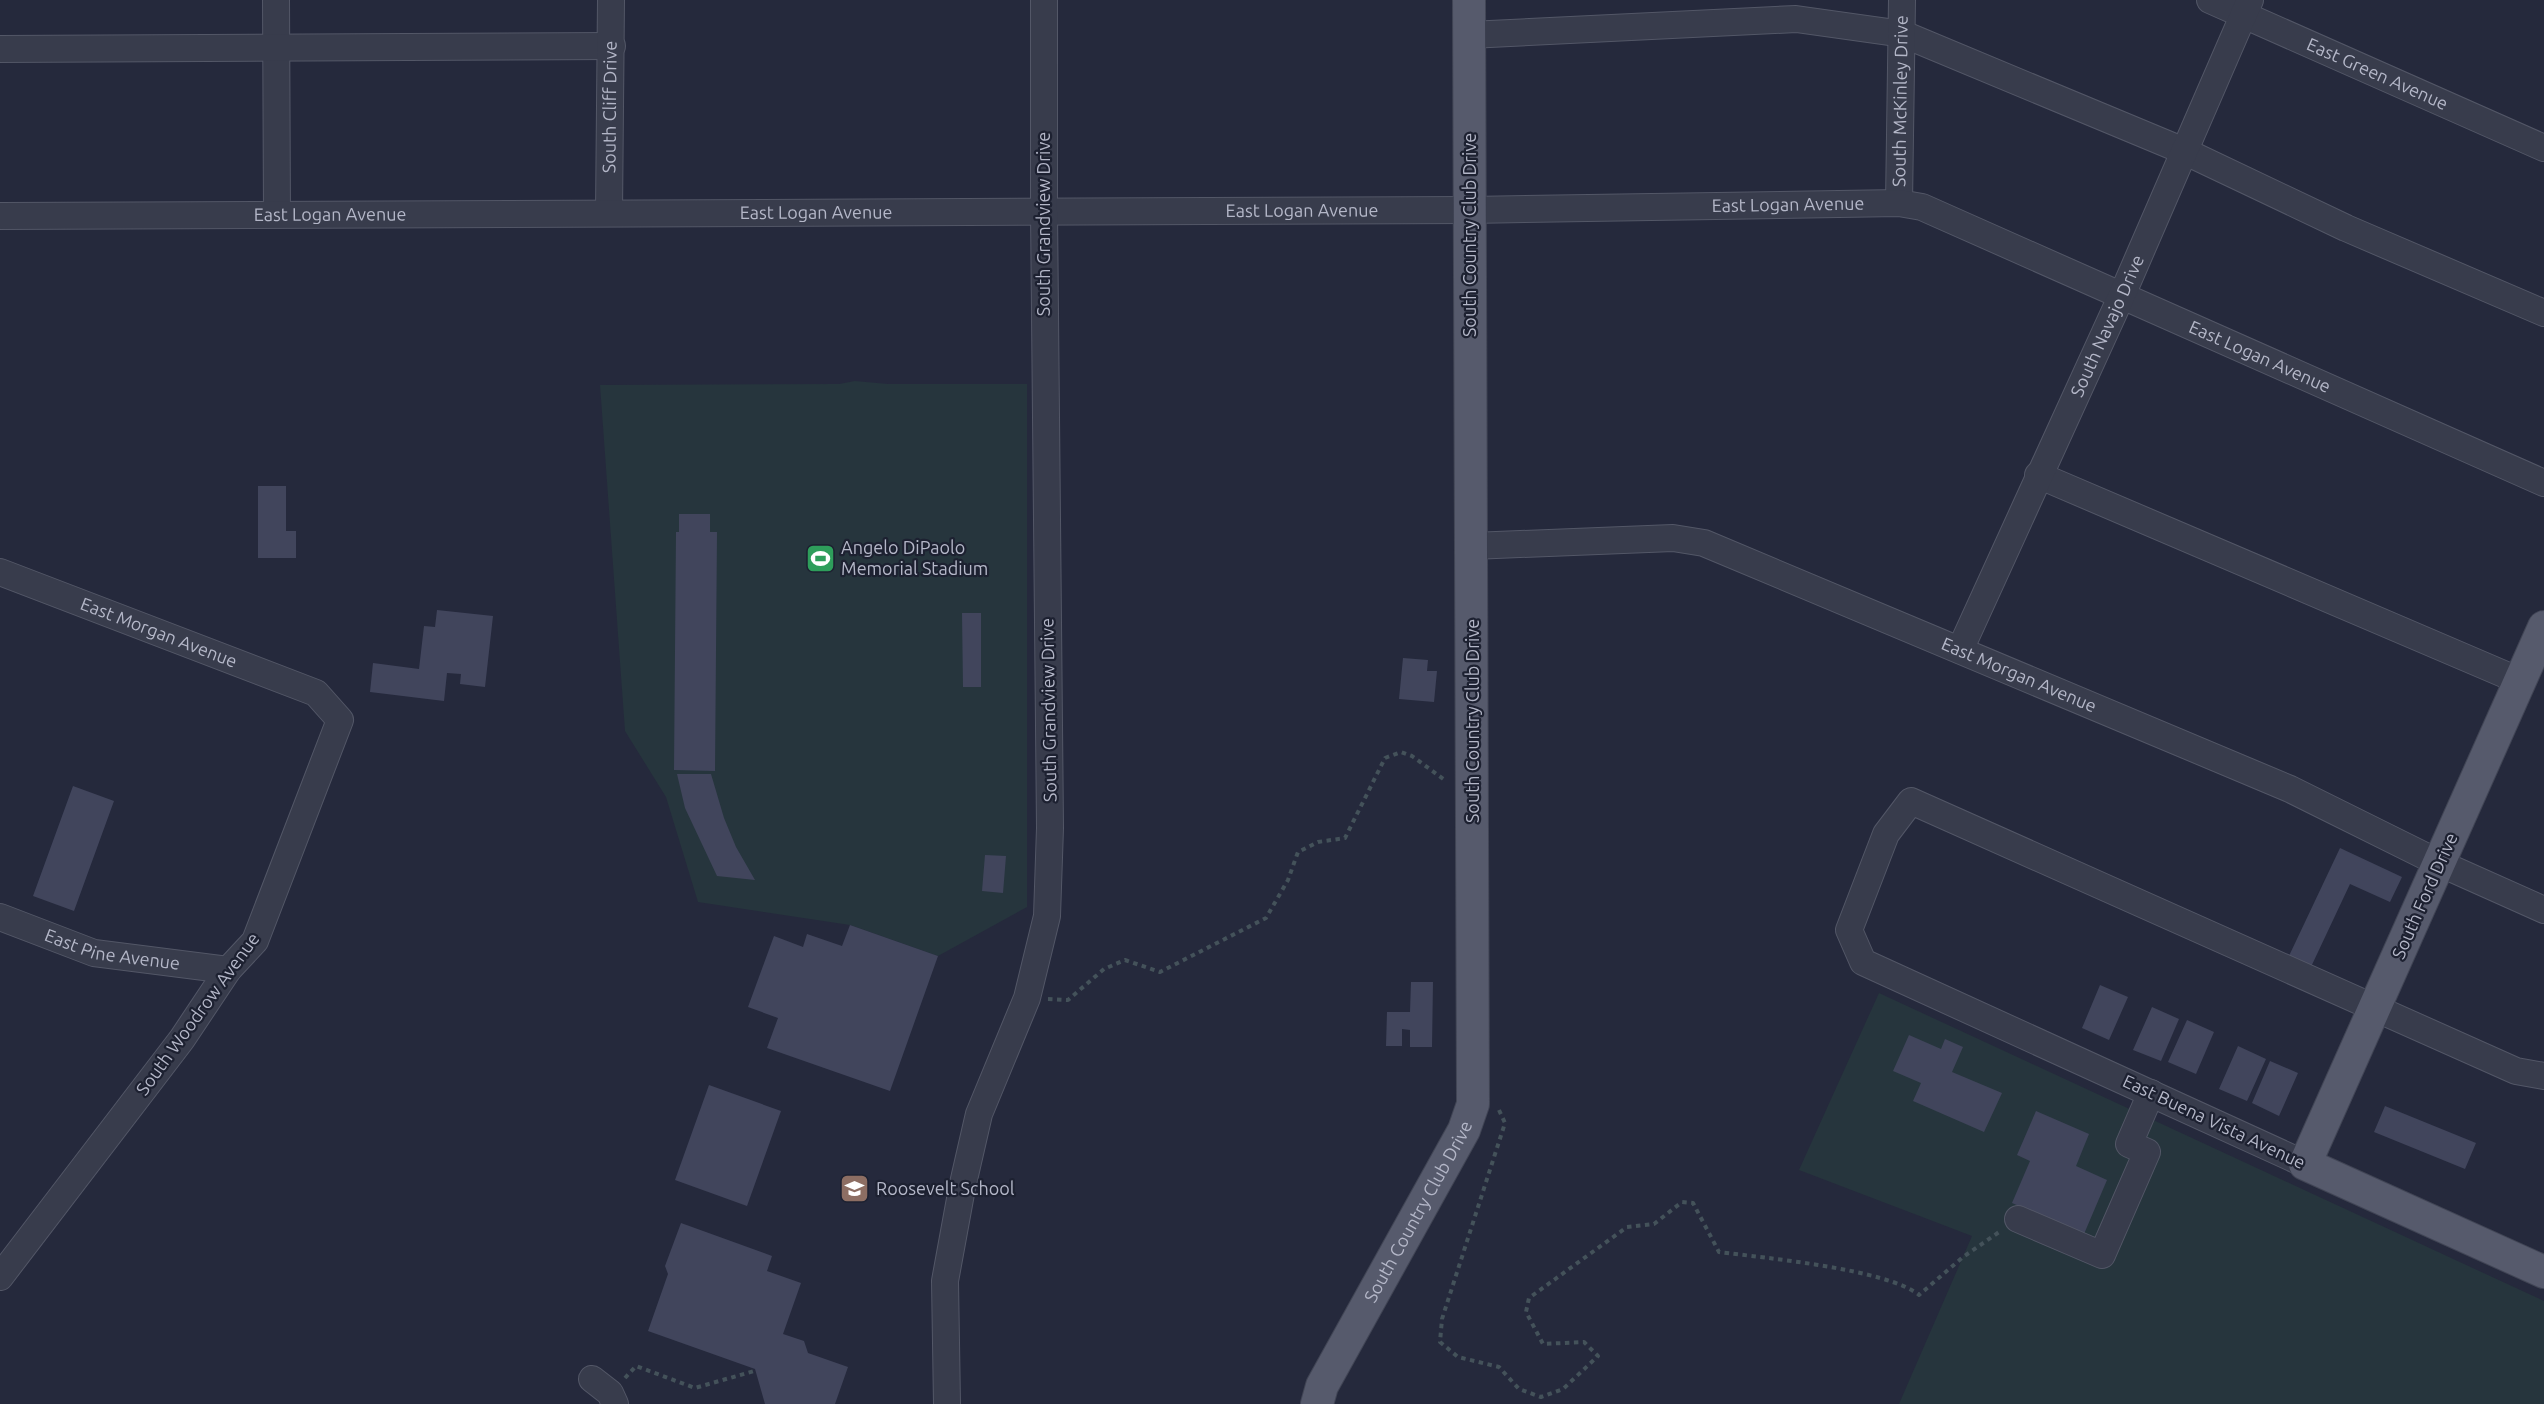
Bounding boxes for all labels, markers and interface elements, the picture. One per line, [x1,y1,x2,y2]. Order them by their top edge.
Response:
street label: South McKinley Drive [1888,15,1911,187]
street label: East Green Avenue [2304,33,2451,113]
street label: South Cliff Drive [598,41,620,173]
street label: South Grandview Drive [1033,132,1053,316]
street label: South Country Club Drive [1459,133,1479,337]
street label: East Logan Avenue [1711,193,1864,215]
street label: East Logan Avenue [1226,199,1378,220]
street label: East Logan Avenue [740,201,892,222]
street label: East Logan Avenue [254,203,406,224]
street label: South Navajo Drive [2066,252,2147,400]
street label: East Logan Avenue [2186,316,2334,396]
place label: Angelo DiPaolo Memorial Stadium [841,537,988,578]
sports icon: Angelo DiPaolo Memorial Stadium [804,542,836,574]
street label: East Morgan Avenue [78,593,240,671]
street label: South Grandview Drive [1036,618,1060,802]
street label: South Country Club Drive [1462,619,1482,823]
street label: East Morgan Avenue [1939,633,2100,716]
street label: South Ford Drive [2387,830,2461,962]
street label: East Pine Avenue [42,924,181,973]
street label: South Woodrow Avenue [132,928,263,1098]
street label: East Buena Vista Avenue [2120,1070,2309,1172]
street label: South Country Club Drive [1360,1118,1475,1305]
school or university icon: Roosevelt School [839,1173,871,1205]
place label: Roosevelt School [876,1178,1015,1198]

